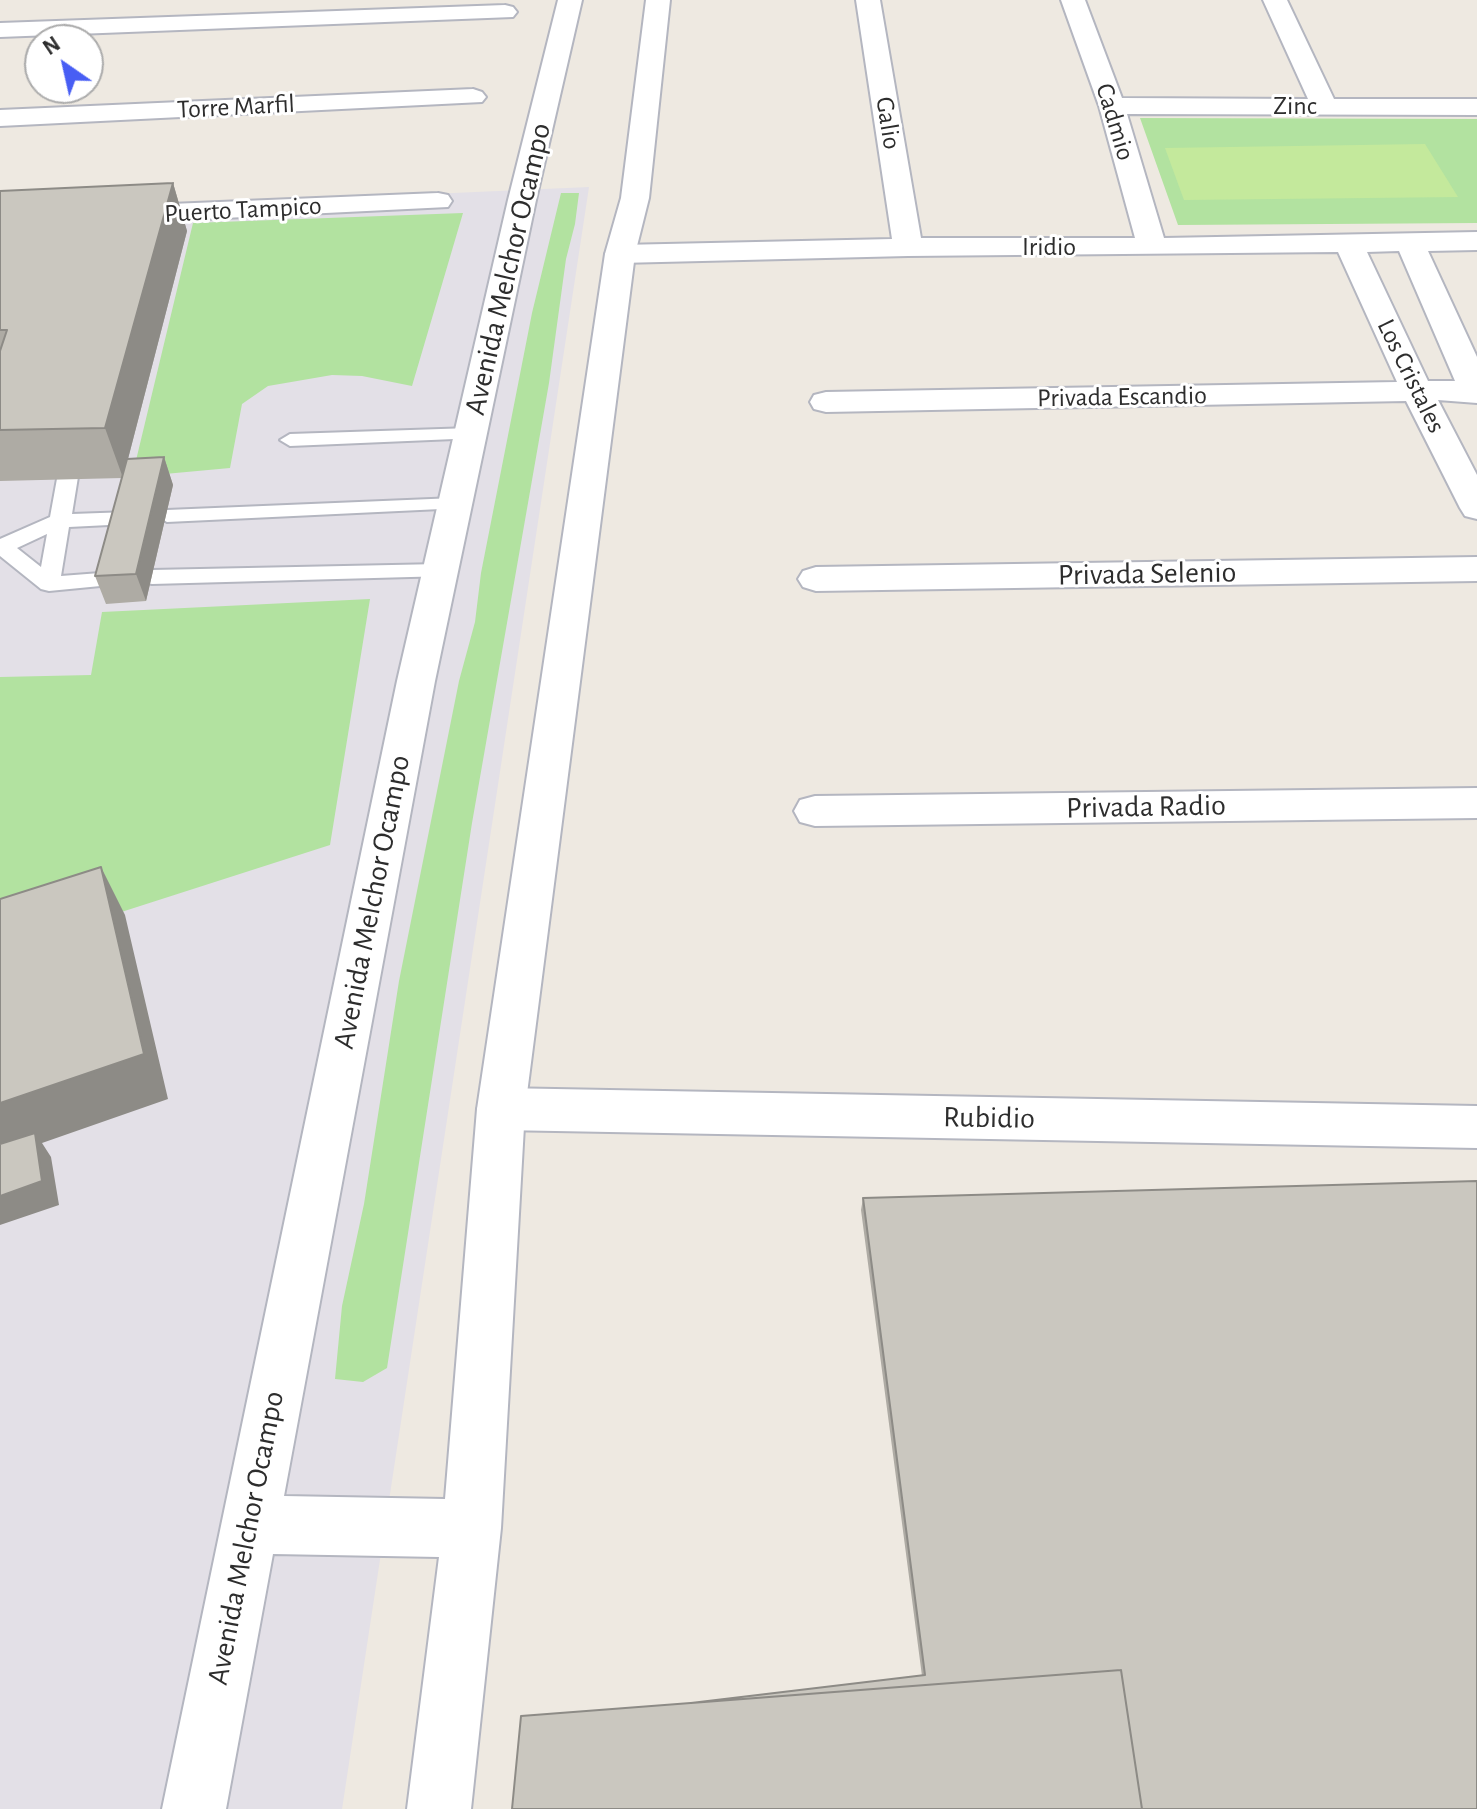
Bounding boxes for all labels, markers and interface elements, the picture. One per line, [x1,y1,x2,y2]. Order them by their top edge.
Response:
north arrow [24,24,104,104]
text: N [39,32,64,59]
street label: Cadmio [1089,80,1141,164]
street label: Torre Marfil [176,88,296,126]
street label: Zinc [1273,90,1317,122]
street label: Galio [868,94,908,152]
street label: Avenida Melchor Ocampo [457,120,559,418]
street label: Puerto Tampico [163,190,323,230]
street label: Iridio [1022,231,1076,263]
street label: Los Cristales [1370,314,1452,438]
street label: Privada Escandio [1037,380,1207,414]
street label: Privada Selenio [1057,554,1237,594]
street label: Avenida Melchor Ocampo [326,752,418,1052]
street label: Privada Radio [1066,788,1226,826]
street label: Rubidio [943,1099,1035,1137]
street label: Avenida Melchor Ocampo [200,1388,292,1688]

